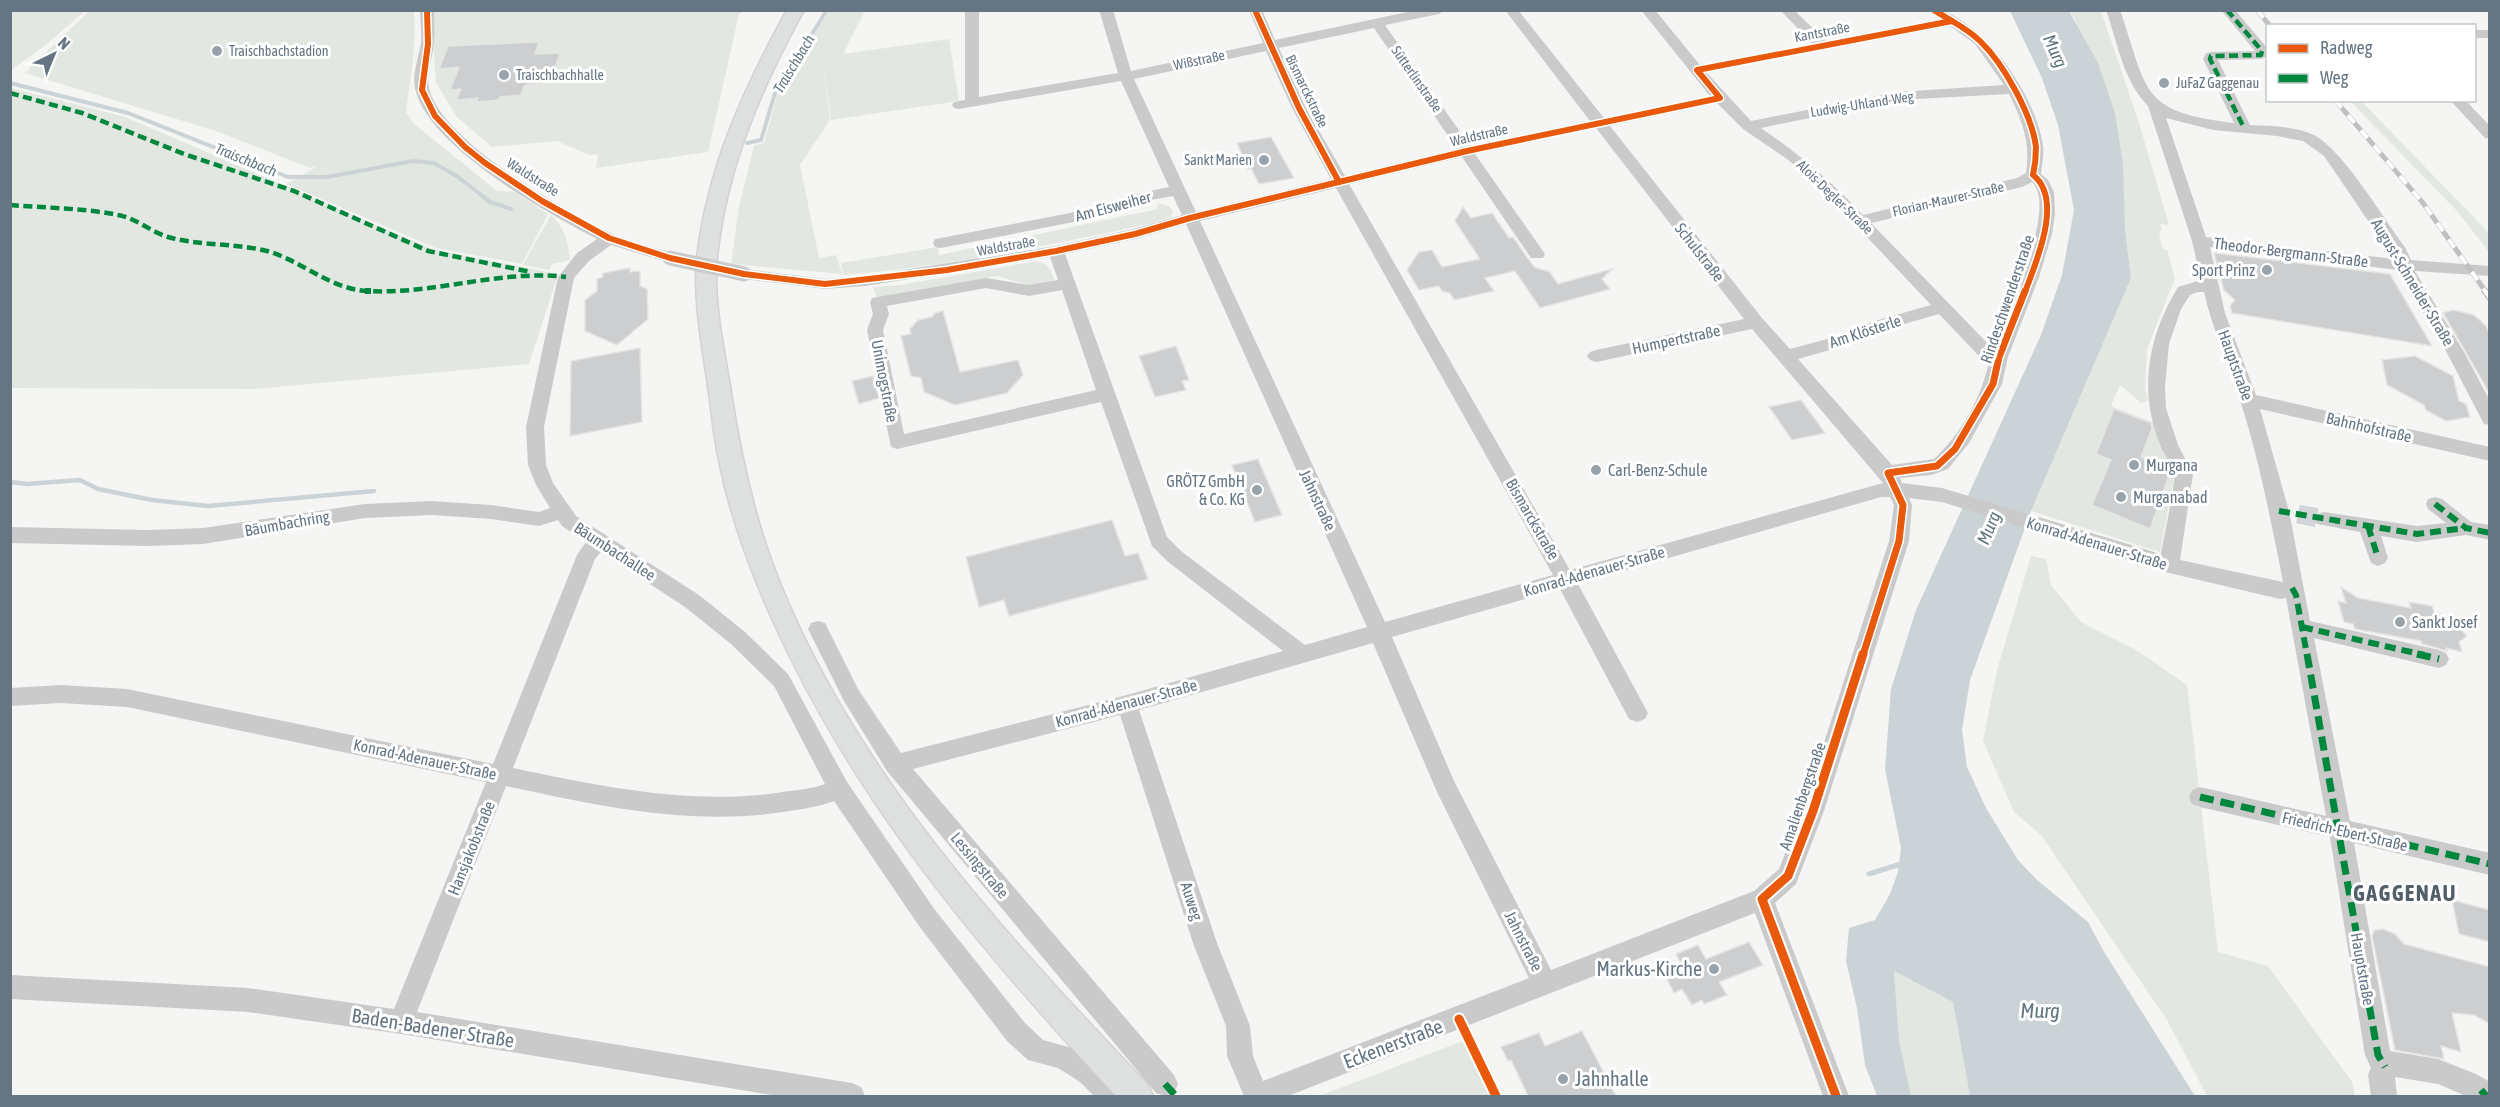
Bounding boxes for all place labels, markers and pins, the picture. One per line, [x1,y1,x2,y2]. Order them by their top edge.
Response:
place label: Traischbachstadion [229,43,329,59]
marker: Traischbachstadion [210,44,224,58]
place label: Traischbachhalle [516,67,604,83]
marker: Traischbachhalle [497,68,511,82]
place label: JuFaZ Gaggenau [2176,75,2259,91]
marker: JuFaZ Gaggenau [2157,76,2171,90]
place label: Sankt Marien [1184,152,1252,168]
marker: Sankt Marien [1257,153,1271,167]
place label: Sport Prinz [2192,261,2255,280]
marker: Sport Prinz [2260,263,2274,277]
place label: Murgana [2146,456,2198,475]
marker: Murgana [2127,458,2141,472]
place label: Carl-Benz-Schule [1608,461,1707,479]
marker: Carl-Benz-Schule [1589,463,1603,477]
place label: GRÖTZ GmbH & Co. KG [1166,472,1245,508]
marker: GRÖTZ GmbH & Co. KG [1250,483,1264,497]
place label: Murganabad [2133,488,2208,507]
marker: Murganabad [2114,490,2128,504]
place label: Sankt Josef [2412,613,2478,631]
marker: Sankt Josef [2393,615,2407,629]
place label: Markus-Kirche [1596,957,1702,980]
marker: Markus-Kirche [1707,962,1721,976]
place label: Jahnhalle [1575,1067,1649,1090]
marker: Jahnhalle [1556,1072,1570,1086]

